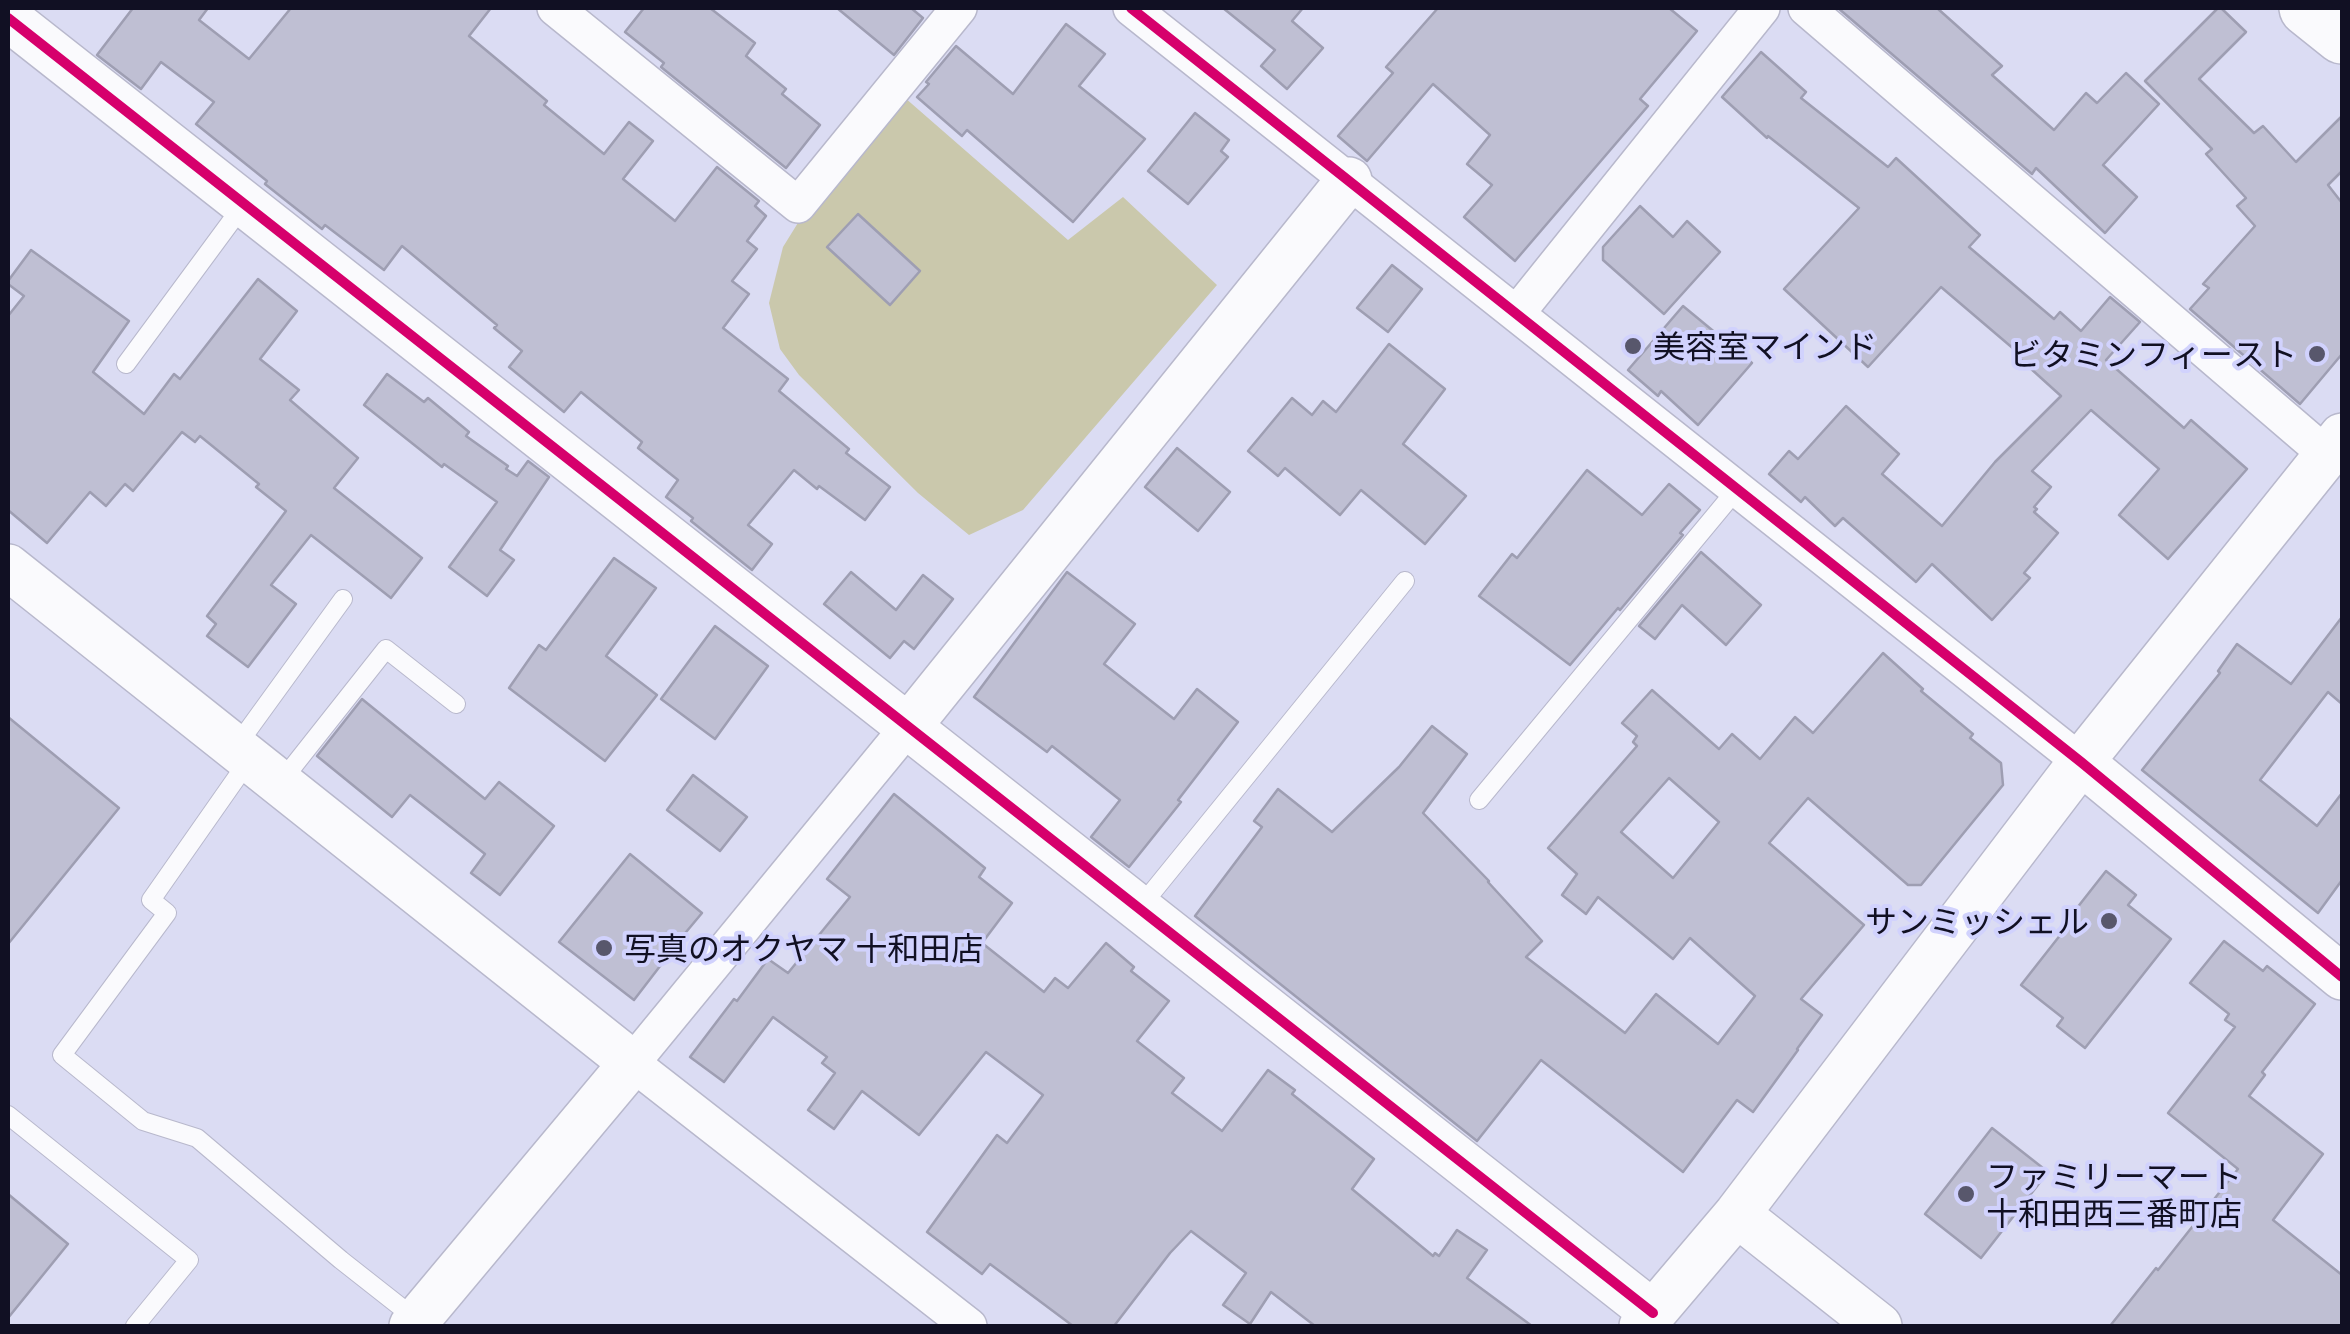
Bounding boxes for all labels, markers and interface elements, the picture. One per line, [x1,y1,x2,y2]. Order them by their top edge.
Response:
place label: 美容室マインド [1653,327,1877,365]
marker: 美容室マインド [1622,335,1644,357]
place label: ビタミンフィースト [2009,335,2297,373]
marker: ビタミンフィースト [2306,343,2328,365]
place label: サンミッシェル [1865,902,2089,940]
marker: サンミッシェル [2098,910,2120,932]
place label: 写真のオクヤマ 十和田店 [624,929,983,967]
marker: 写真のオクヤマ 十和田店 [593,937,615,959]
place label: ファミリーマート 十和田西三番町店 [1986,1157,2242,1232]
marker: ファミリーマート 十和田西三番町店 [1955,1183,1977,1205]

